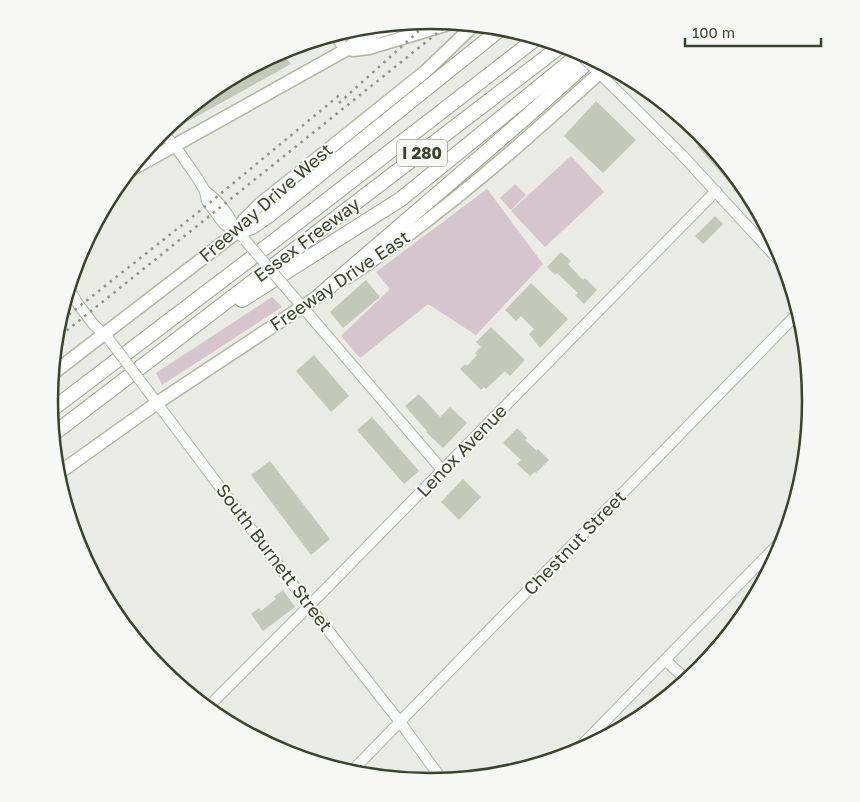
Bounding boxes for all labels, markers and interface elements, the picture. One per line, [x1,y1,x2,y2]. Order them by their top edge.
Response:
scale bar [685,15,821,47]
text: 100 m [692,23,735,41]
street label: Freeway Drive West [194,138,337,266]
road number: I 280 [397,140,447,167]
street label: Essex Freeway [249,192,364,286]
street label: Freeway Drive East [265,225,413,335]
street label: Lenox Avenue [412,400,511,501]
street label: South Burnett Street [212,479,338,636]
street label: Chestnut Street [519,485,630,599]

